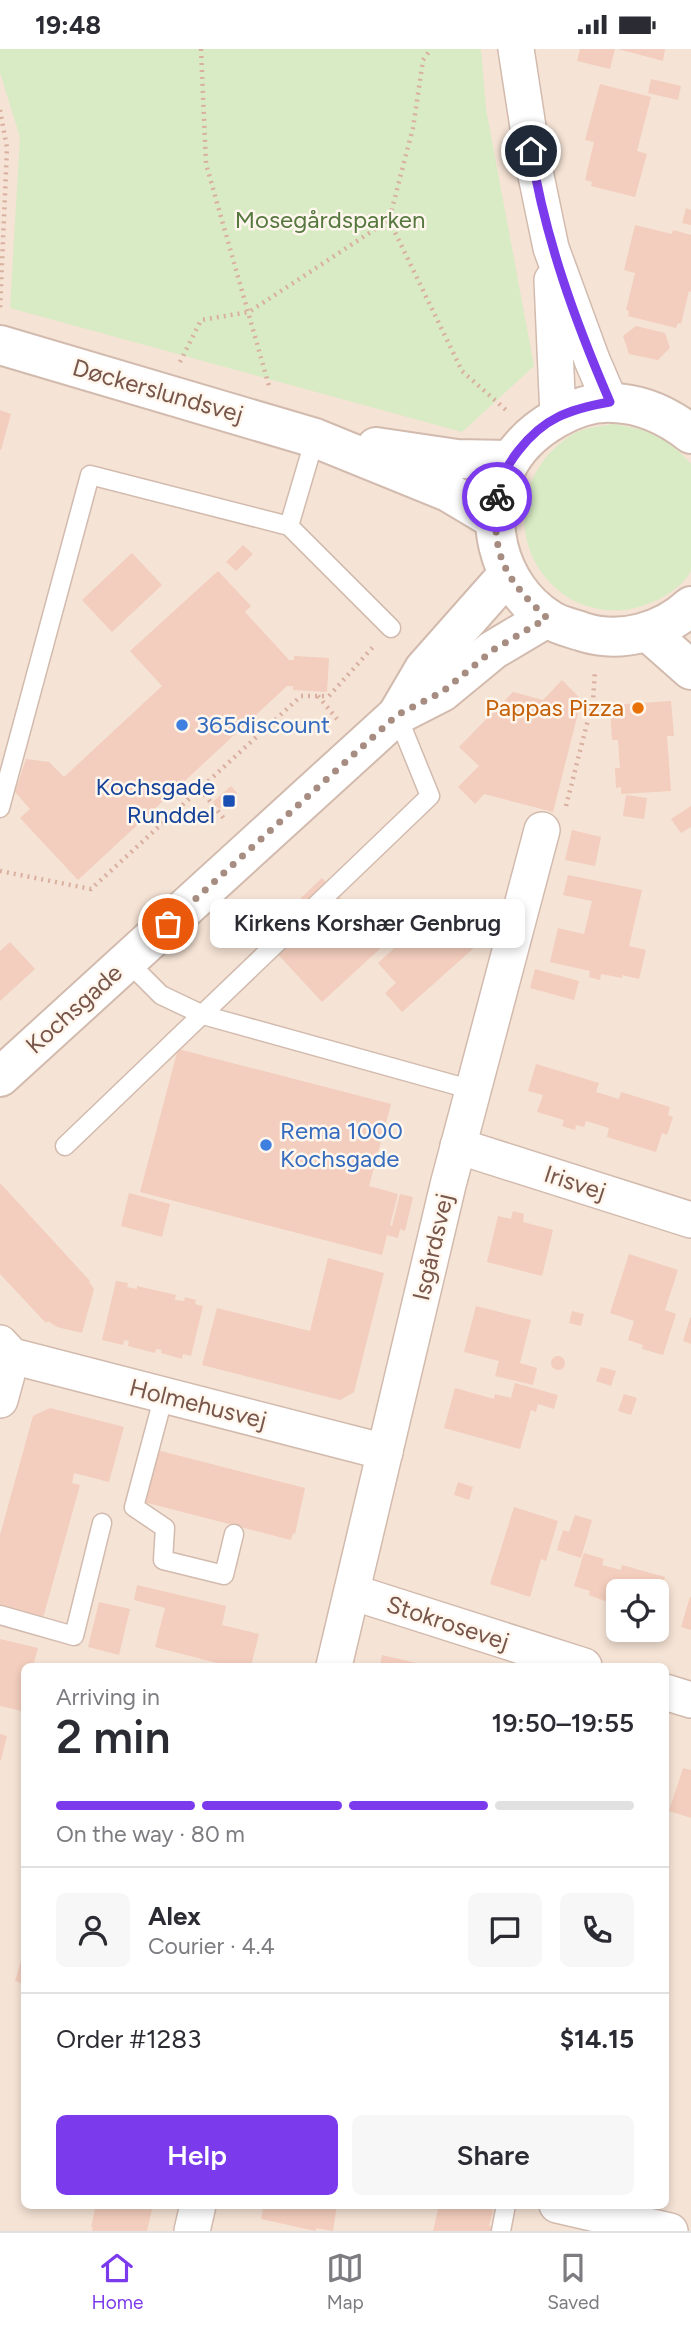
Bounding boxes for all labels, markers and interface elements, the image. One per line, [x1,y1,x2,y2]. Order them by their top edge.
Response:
text: 19:48 [35,9,101,41]
pin [501,121,561,181]
icon: home [512,132,550,170]
park label: Mosegårdsparken [235,205,425,234]
street label: Døckerslundsvej [69,352,247,429]
courier [462,462,532,532]
icon: bike [478,478,516,516]
place label: Pappas Pizza [485,693,624,722]
marker: Pappas Pizza [630,700,646,716]
place label: 365discount [196,710,330,739]
marker: 365discount [174,717,190,733]
place label: Kochsgade Runddel [96,772,215,829]
marker: Kochsgade Runddel [221,793,237,809]
pin [138,894,198,954]
callout: Kirkens Korshær Genbrug [210,899,525,949]
icon: bag [149,905,187,943]
text: Kirkens Korshær Genbrug [234,909,501,937]
street label: Kochsgade [20,958,128,1059]
place label: Rema 1000 Kochsgade [280,1116,403,1173]
marker: Rema 1000 Kochsgade [258,1137,274,1153]
street label: Irisvej [541,1159,610,1206]
street label: Isgårdsvej [406,1190,459,1303]
street label: Holmehusvej [126,1372,270,1435]
map controls [606,1579,669,1642]
button: locate [606,1579,669,1642]
street label: Stokrosevej [383,1589,513,1656]
text: Arriving in [56,1683,160,1711]
text: 19:50–19:55 [492,1707,634,1739]
text: 2 min [56,1709,171,1765]
text: On the way · 80 m [56,1820,245,1848]
button: person [56,1893,130,1967]
button: chat [468,1893,542,1967]
button: phone [560,1893,634,1967]
text: Alex [148,1900,201,1932]
text: Courier · 4.4 [148,1932,275,1960]
text: Order #1283 [56,2023,201,2055]
text: $14.15 [560,2023,634,2055]
button: Help [56,2115,338,2195]
button: Share [352,2115,634,2195]
tab: Home [91,2249,143,2314]
tab: Map [326,2249,364,2314]
tab: Saved [547,2249,600,2314]

